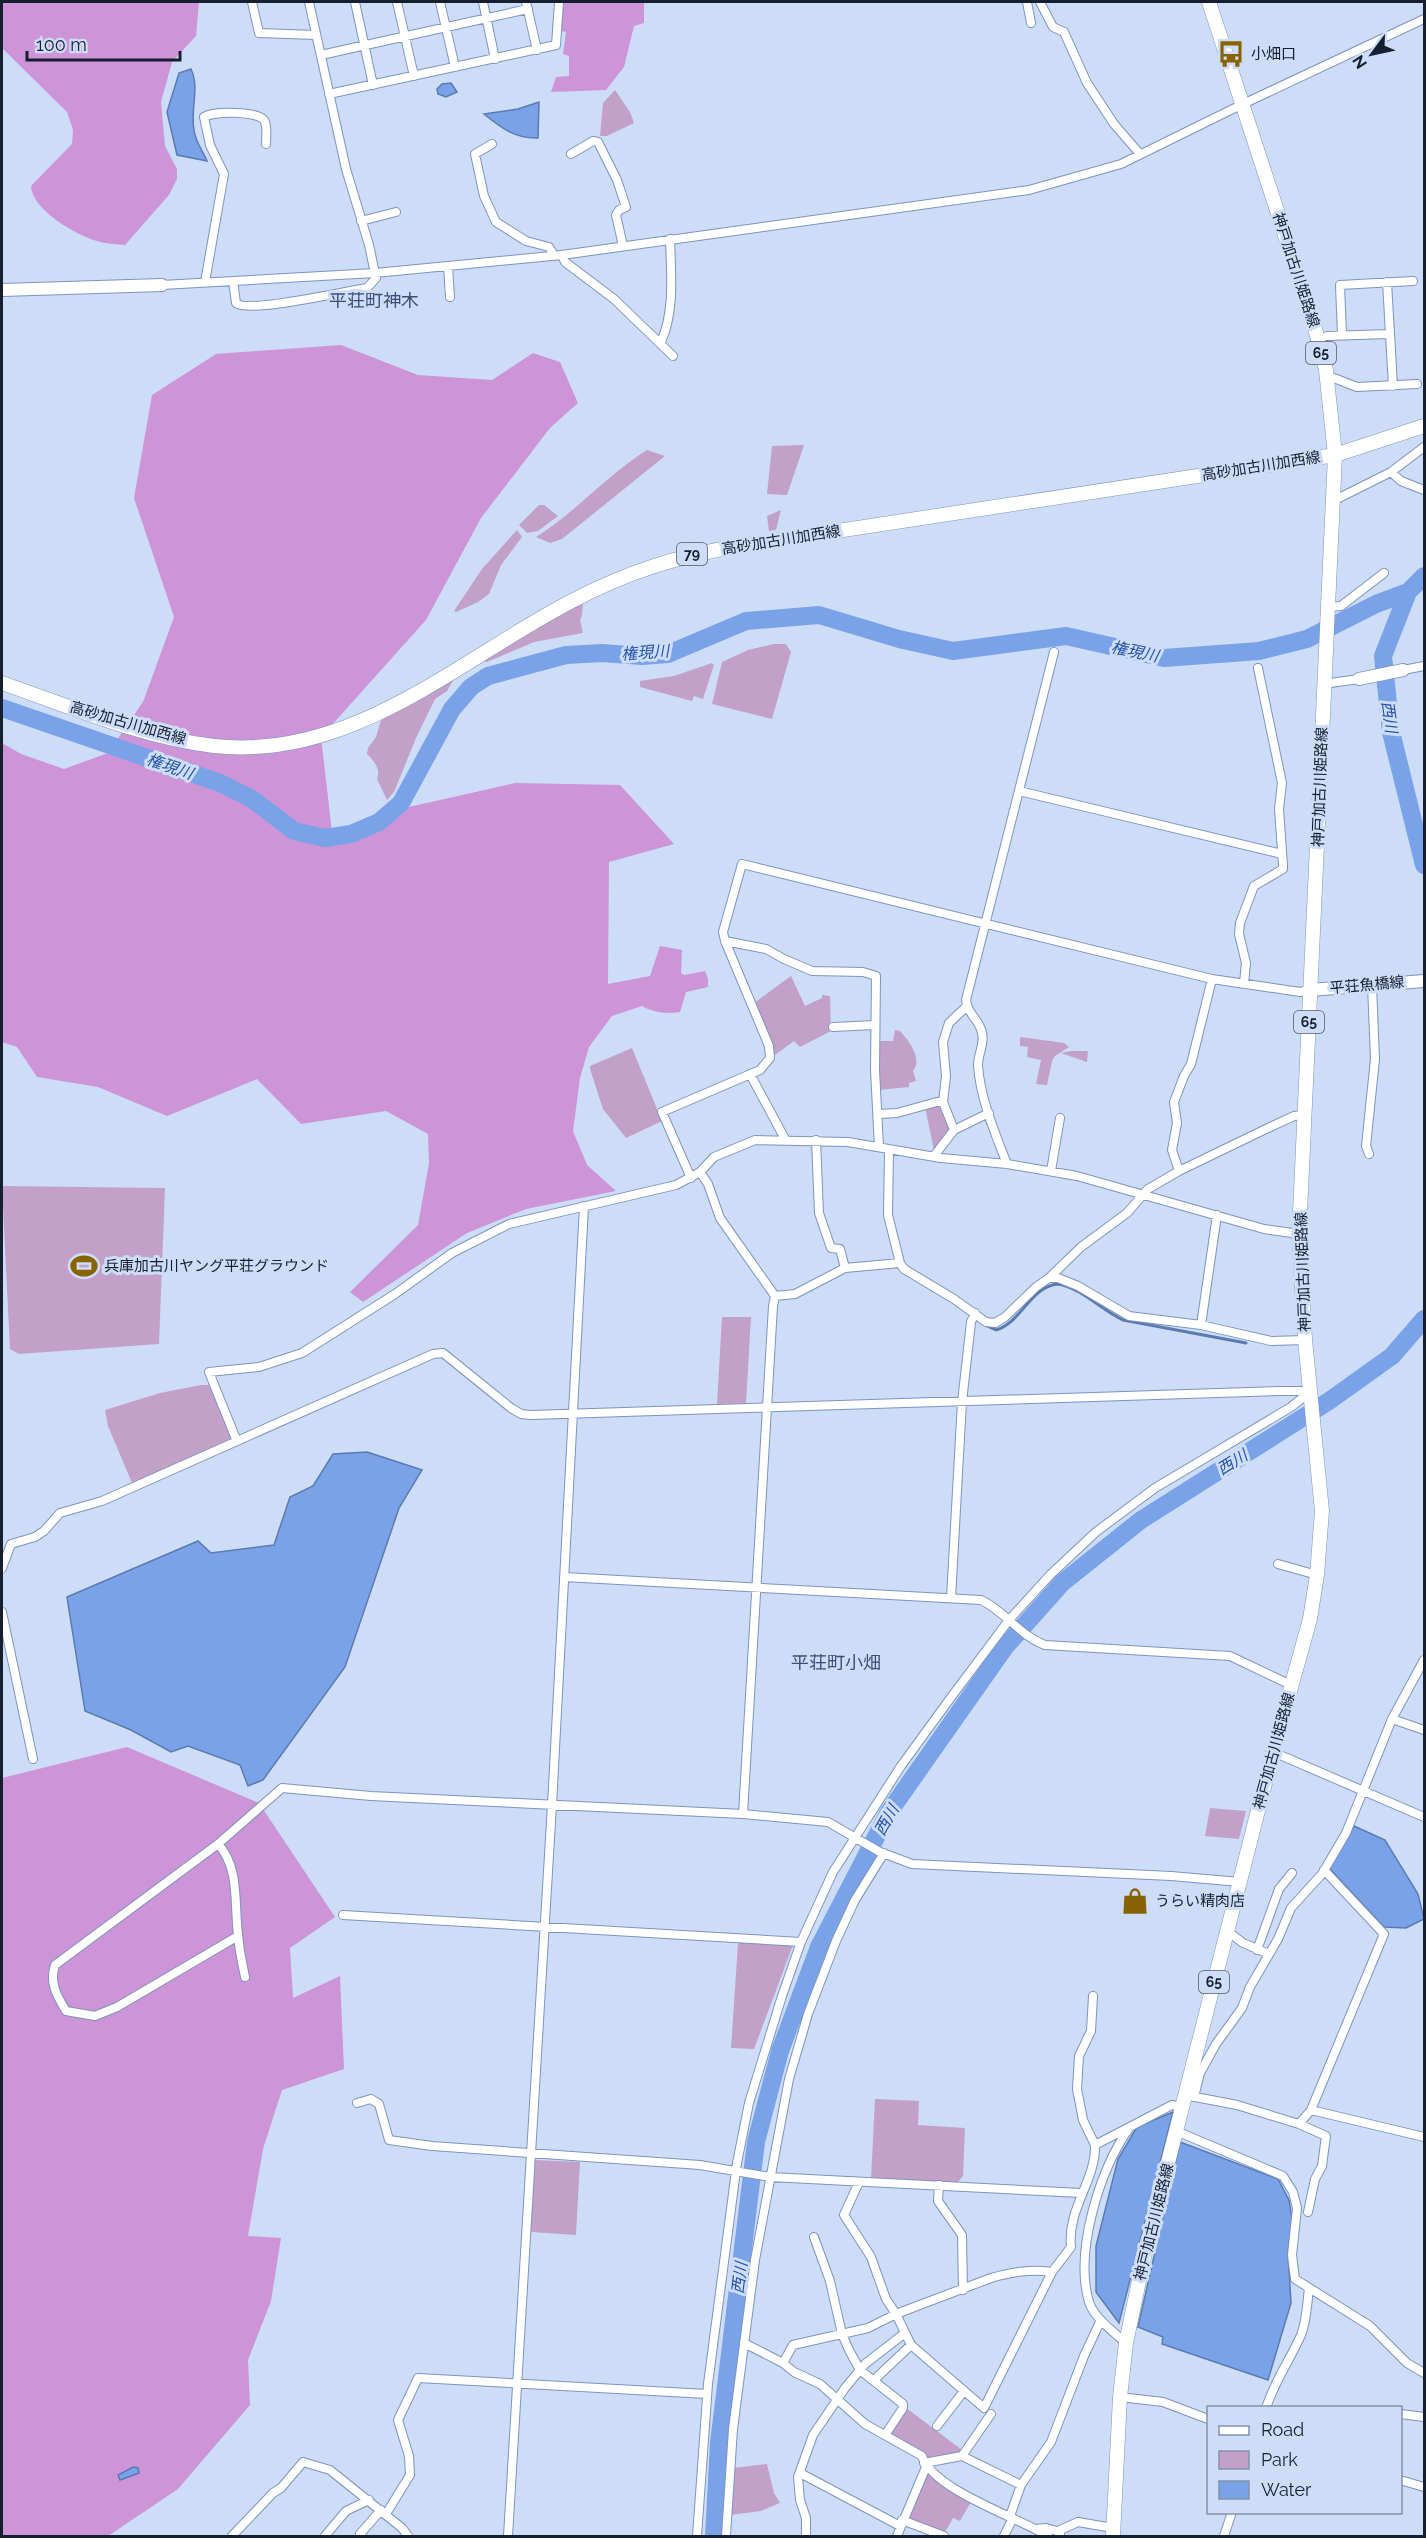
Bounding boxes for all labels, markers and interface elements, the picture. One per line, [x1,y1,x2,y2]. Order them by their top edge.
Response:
scale bar [27,24,180,62]
north arrow [1342,24,1402,84]
text: 100 m [36,34,87,55]
bus stop icon: 小畑口 [1216,39,1246,69]
place label: 小畑口 [1251,45,1296,63]
text: N [1349,52,1371,72]
street label: 神戸加古川姫路線 [1269,210,1323,330]
district label: 平荘町神木 [329,290,419,311]
road number: 65 [1306,342,1336,364]
street label: 高砂加古川加西線 [1200,448,1322,484]
street label: 高砂加古川加西線 [720,522,842,558]
road number: 79 [677,543,707,565]
water label: 権現川 [1109,637,1162,666]
water label: 権現川 [620,641,672,664]
street label: 高砂加古川加西線 [68,698,188,748]
water label: 西川 [1378,700,1401,736]
street label: 神戸加古川姫路線 [1309,727,1331,847]
water label: 権現川 [144,750,198,784]
street label: 平荘魚橋線 [1329,973,1405,997]
road number: 65 [1294,1011,1324,1033]
street label: 神戸加古川姫路線 [1292,1212,1314,1332]
sports icon: 兵庫加古川ヤング平荘グラウンド [69,1251,99,1281]
place label: 兵庫加古川ヤング平荘グラウンド [104,1257,329,1275]
water label: 西川 [1214,1445,1253,1479]
district label: 平荘町小畑 [791,1652,881,1673]
street label: 神戸加古川姫路線 [1250,1691,1298,1811]
water label: 西川 [870,1800,904,1839]
shop icon: うらい精肉店 [1120,1886,1150,1916]
place label: うらい精肉店 [1155,1892,1245,1910]
road number: 65 [1199,1971,1229,1993]
street label: 神戸加古川姫路線 [1131,2162,1177,2282]
water label: 西川 [728,2259,751,2295]
legend [1207,2406,1402,2514]
text: Road [1261,2419,1304,2440]
text: Park [1261,2449,1298,2470]
text: Water [1261,2479,1312,2500]

